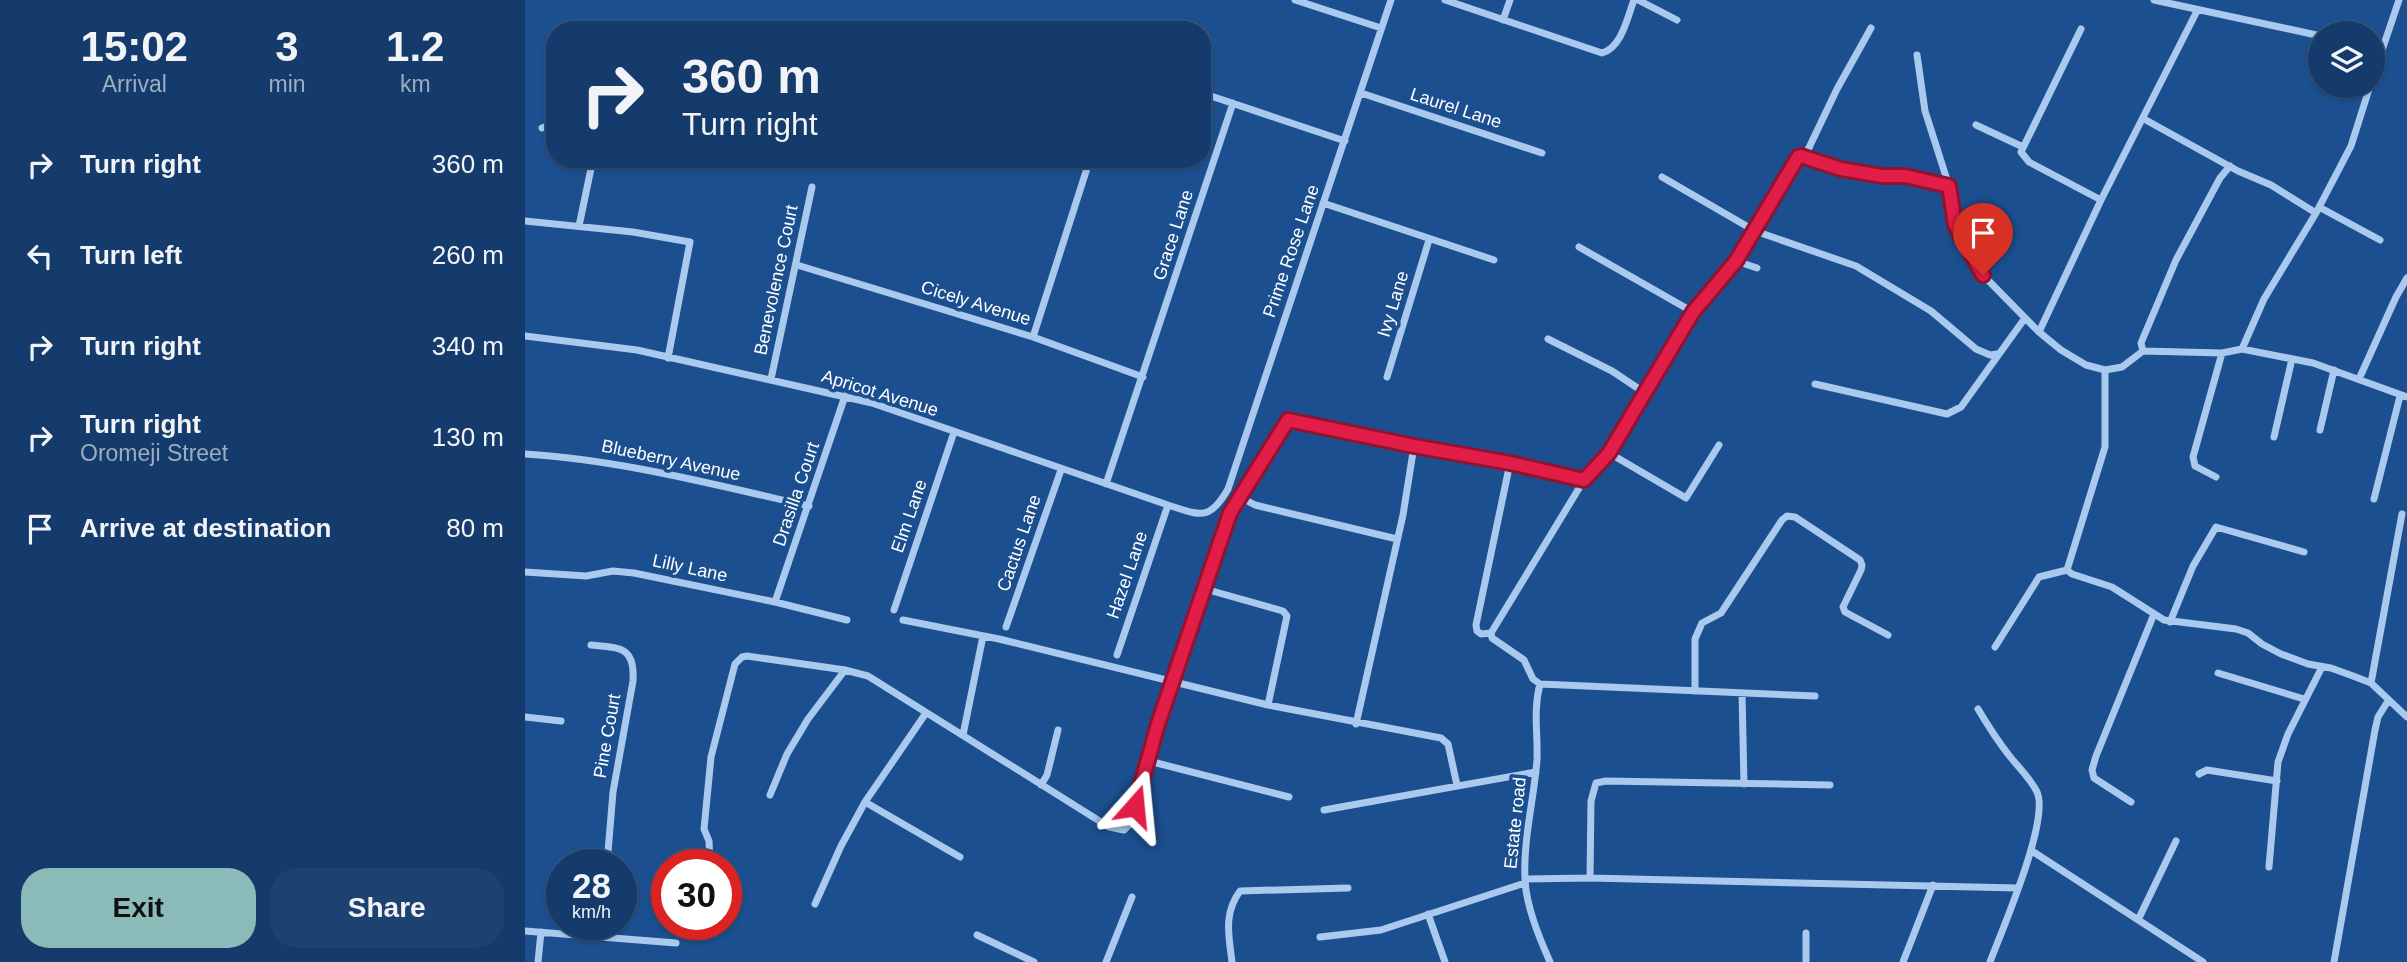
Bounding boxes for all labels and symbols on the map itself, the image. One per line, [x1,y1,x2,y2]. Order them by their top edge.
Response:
street label: Laurel Lane [1408,84,1504,132]
street label: Prime Rose Lane [1259,182,1323,320]
street label: Grace Lane [1149,187,1197,283]
street label: Benevolence Court [750,203,802,357]
pin [1953,203,2013,275]
street label: Ivy Lane [1373,269,1413,339]
street label: Cicely Avenue [919,277,1033,329]
street label: Apricot Avenue [819,366,941,420]
street label: Blueberry Avenue [600,435,742,485]
street label: Drasilla Court [769,439,823,549]
street label: Elm Lane [887,477,931,555]
street label: Cactus Lane [993,492,1045,594]
street label: Hazel Lane [1103,529,1151,621]
street label: Lilly Lane [651,550,729,586]
street label: Pine Court [590,692,624,780]
position arrow [1098,769,1172,843]
street label: Estate road [1500,776,1530,870]
speed limit sign: 30 [651,849,742,940]

